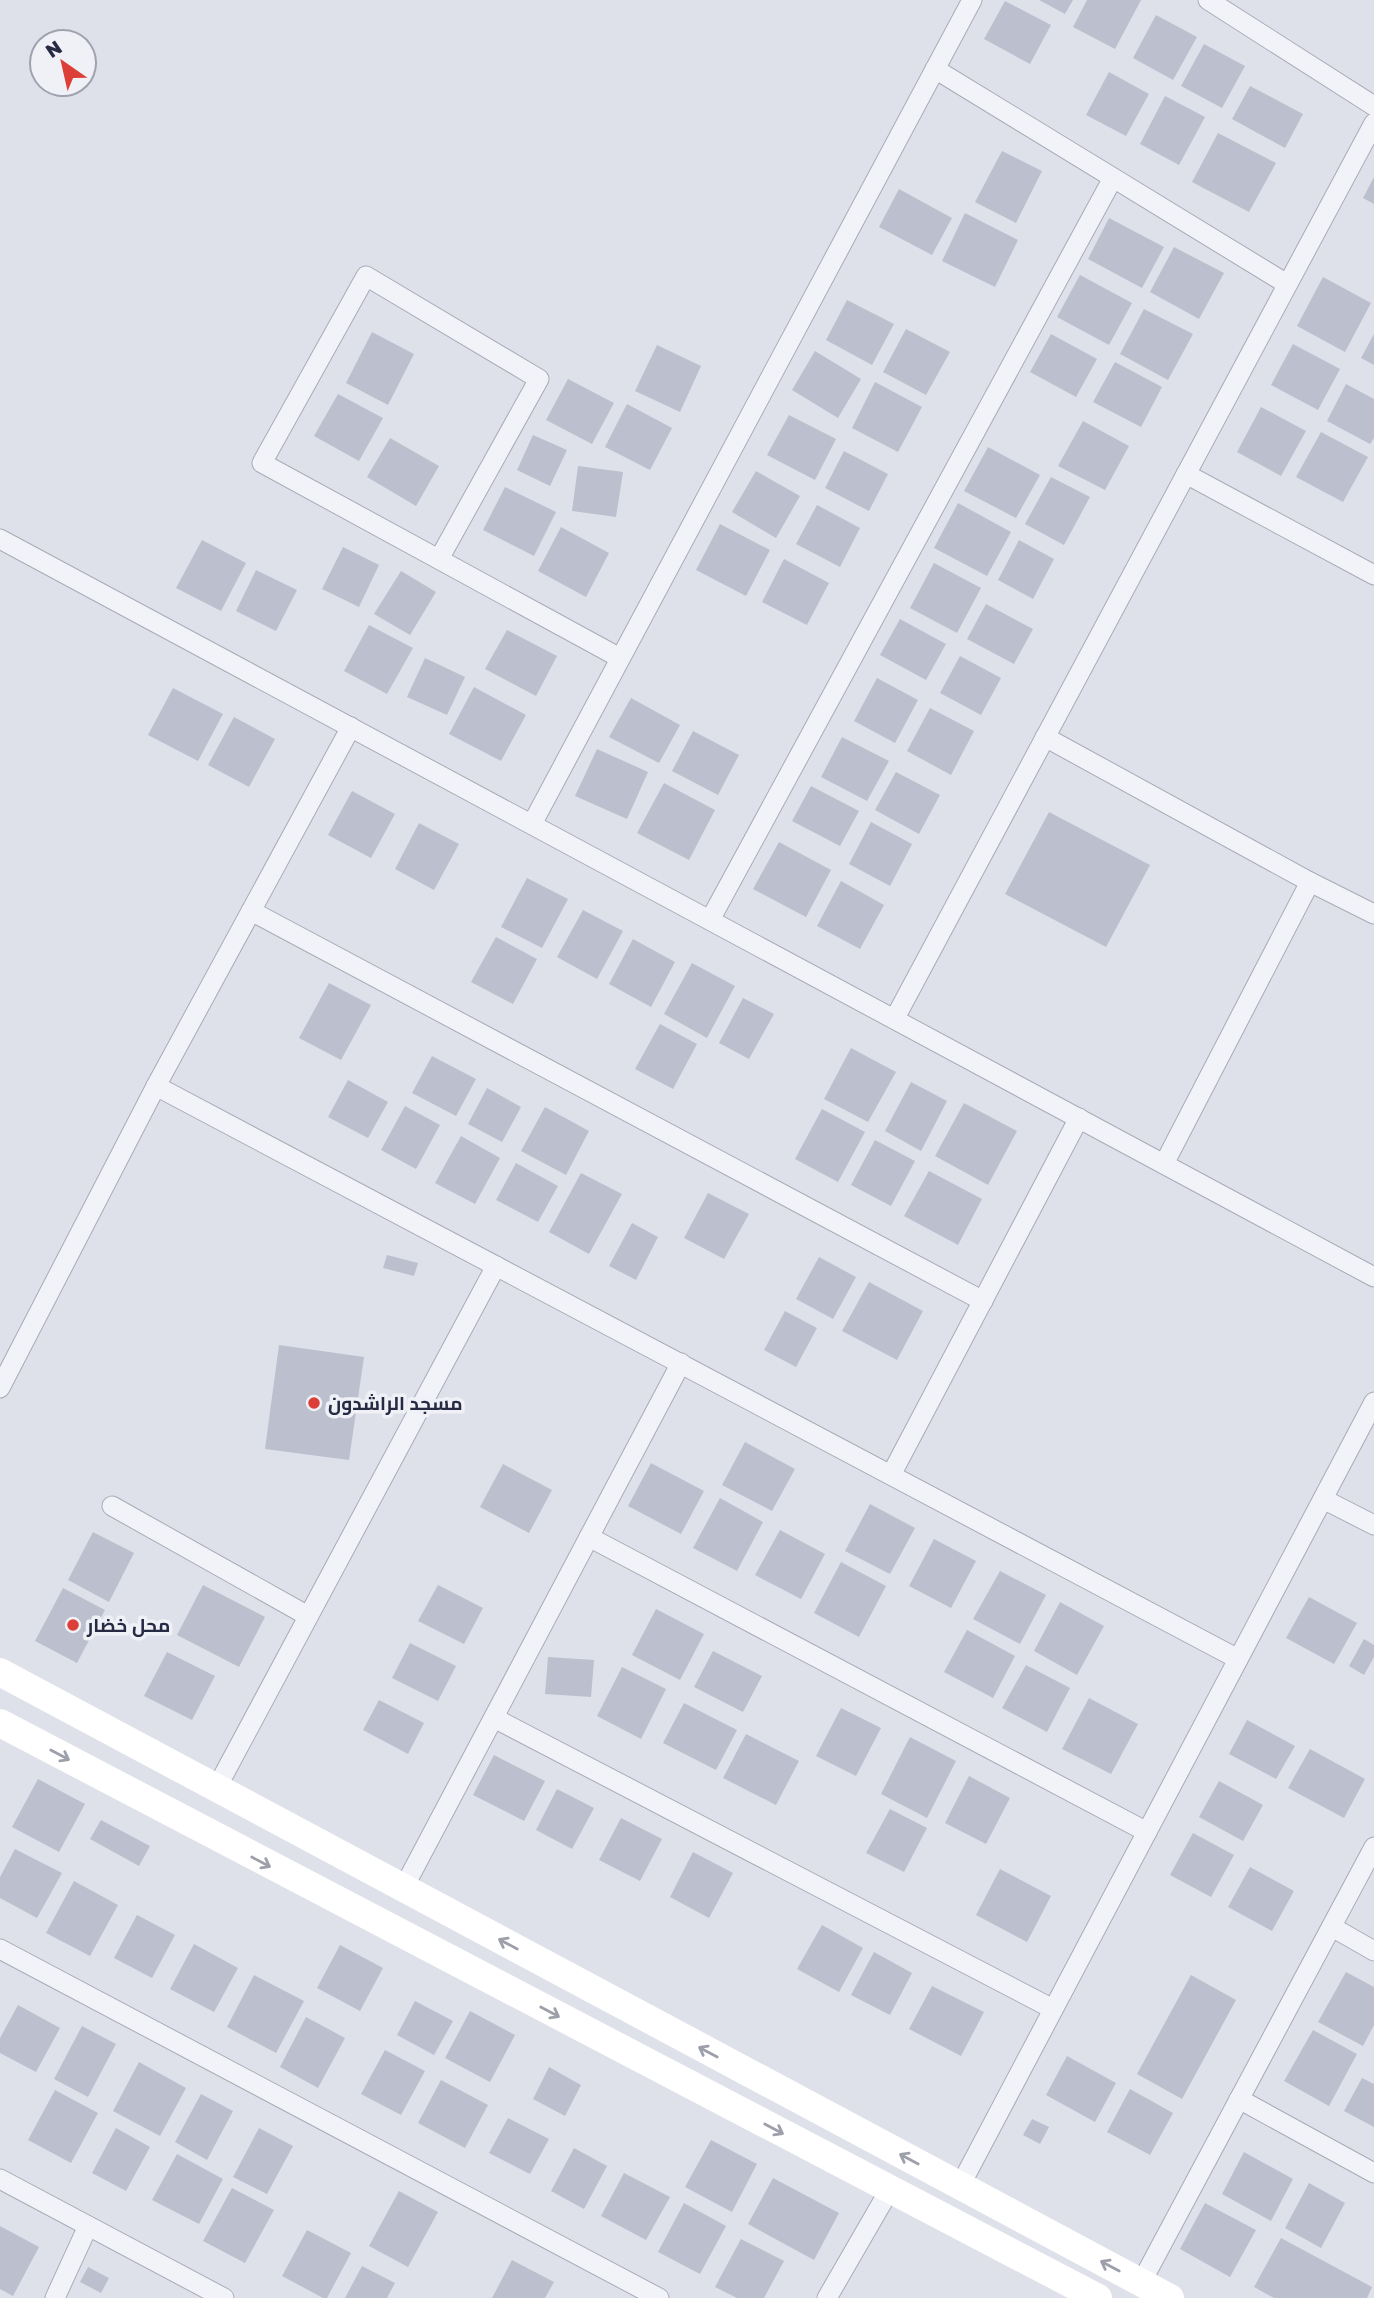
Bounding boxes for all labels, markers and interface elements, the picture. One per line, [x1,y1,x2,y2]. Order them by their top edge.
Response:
north arrow [28,28,98,98]
text: N [41,35,66,62]
place label: مسجد الراشدون [328,1391,462,1415]
marker: مسجد الراشدون [306,1395,322,1411]
place label: محل خضار [86,1613,170,1637]
marker: محل خضار [65,1617,81,1633]
one-way arrow [49,1749,70,1763]
one-way arrow [251,1855,271,1869]
one-way arrow [498,1937,519,1951]
one-way arrow [539,2006,560,2020]
one-way arrow [699,2044,719,2058]
one-way arrow [763,2122,783,2136]
one-way arrow [899,2151,920,2165]
one-way arrow [1100,2259,1121,2272]

